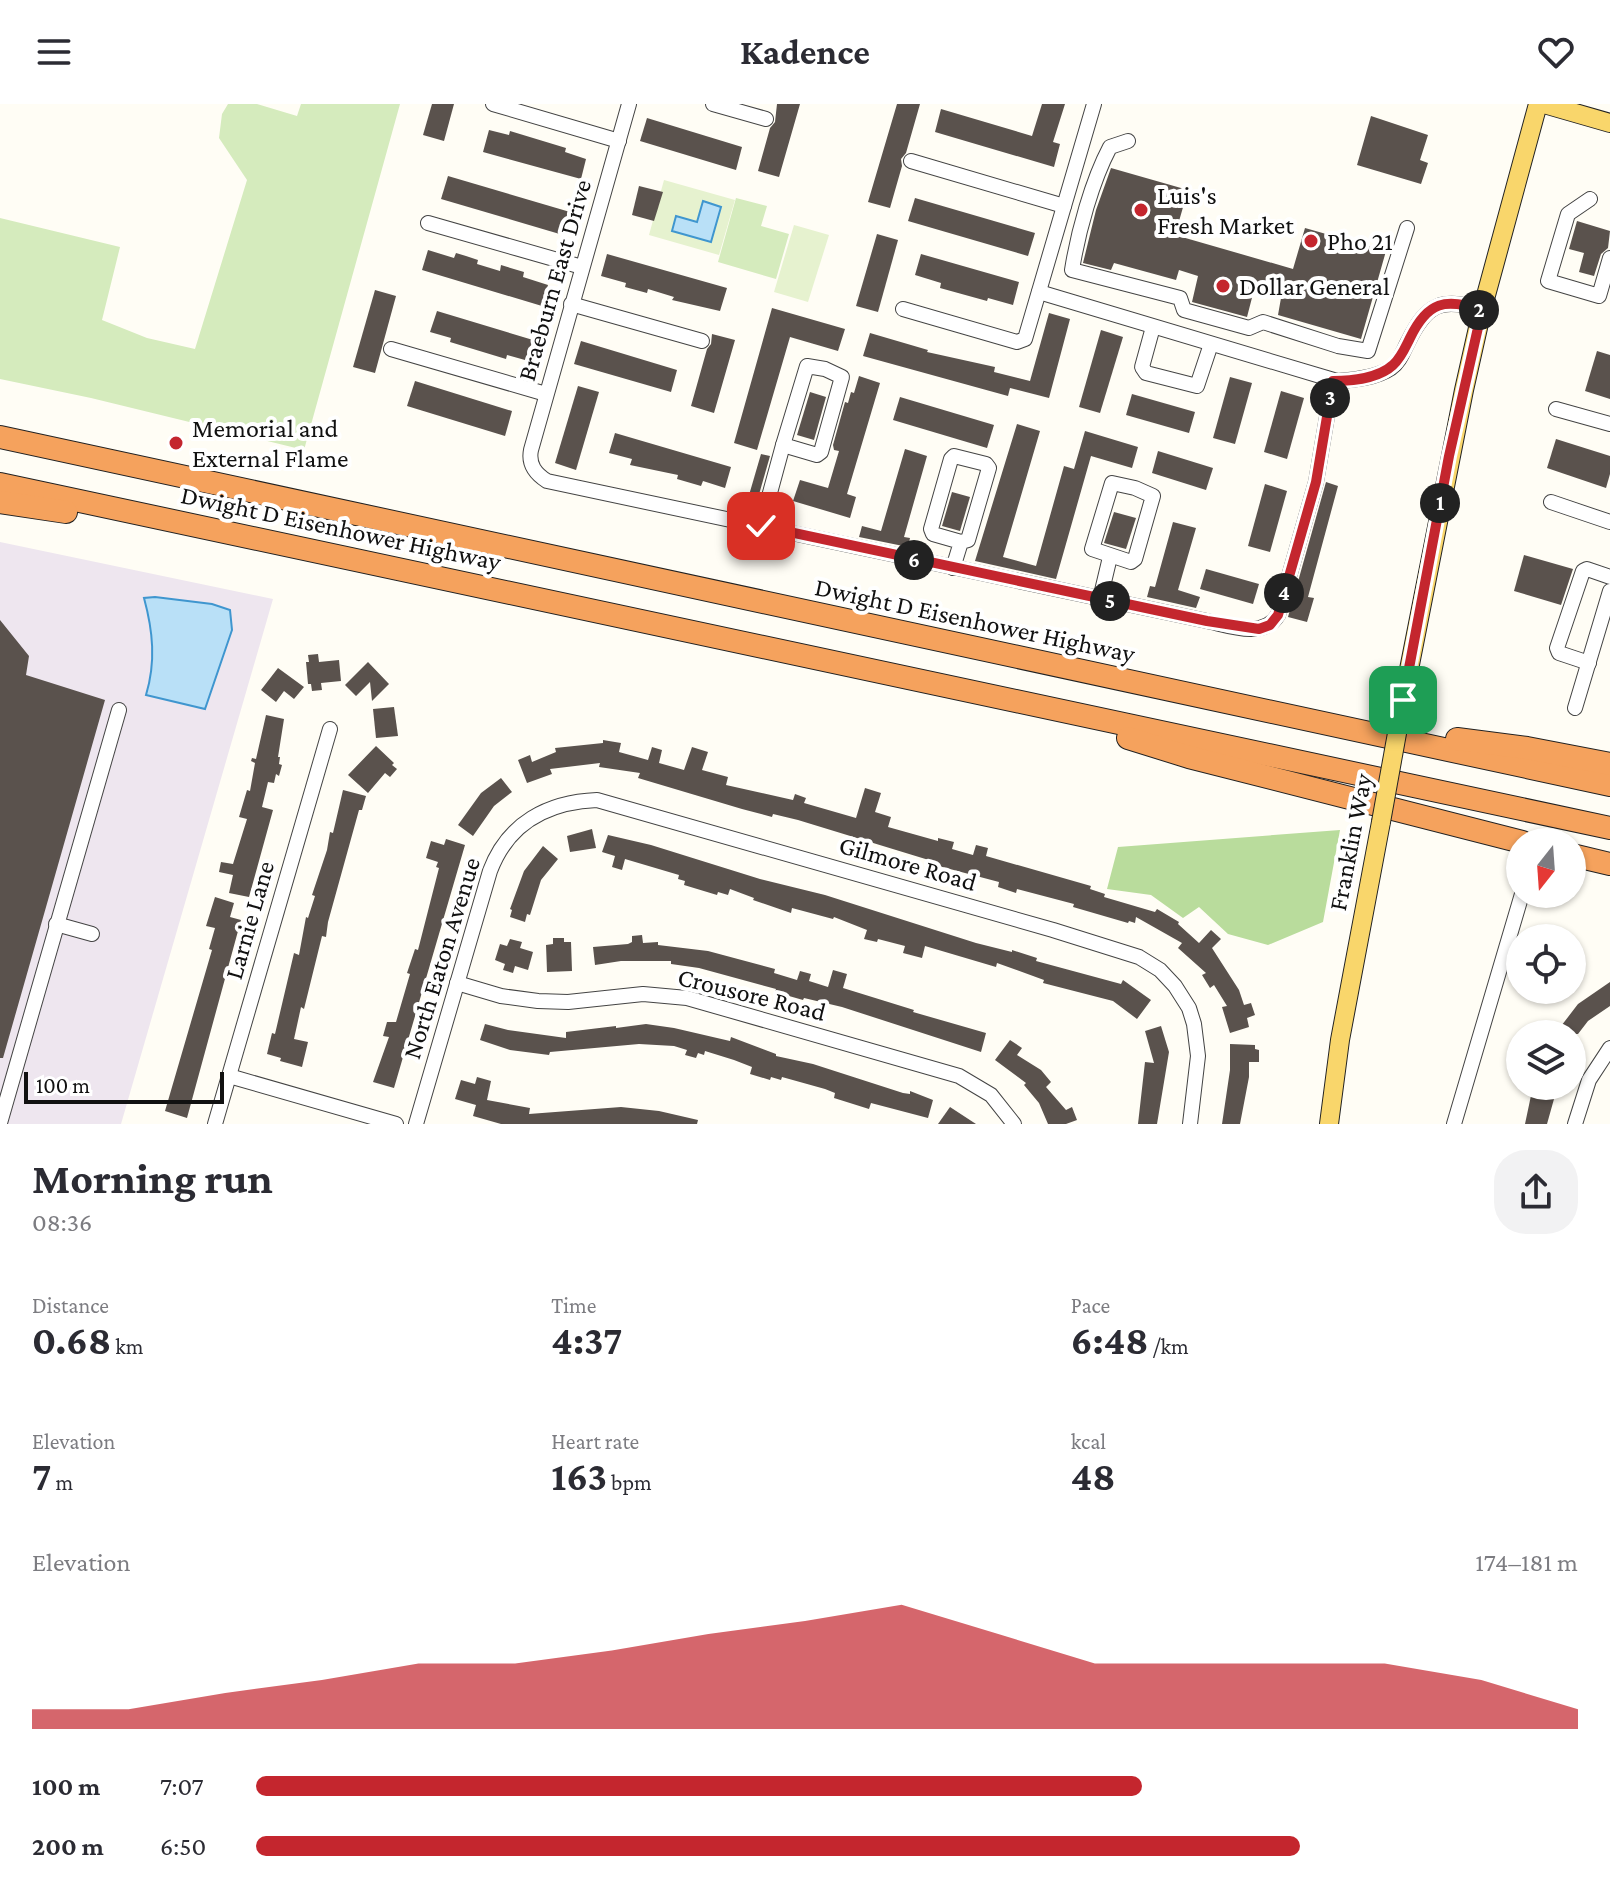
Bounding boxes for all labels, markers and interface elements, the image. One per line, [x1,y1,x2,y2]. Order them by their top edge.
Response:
icon: menu [32,30,76,74]
icon: heart [1534,30,1578,74]
text: Kadence [740,32,870,72]
street label: Braeburn East Drive [512,176,597,384]
place label: Luis's Fresh Market [1157,181,1294,240]
marker: Luis's Fresh Market [1132,201,1150,219]
place label: Pho 21 [1327,227,1393,256]
marker: Pho 21 [1302,232,1320,250]
place label: Dollar General [1239,272,1390,301]
marker: Dollar General [1214,277,1232,295]
pin: 2 [1459,290,1499,330]
text: 2 [1473,297,1485,322]
pin: 3 [1310,378,1350,418]
text: 3 [1325,385,1335,410]
place label: Memorial and External Flame [192,414,348,473]
marker: Memorial and External Flame [167,434,185,452]
street label: Dwight D Eisenhower Highway [178,480,505,577]
pin: 1 [1420,483,1460,523]
text: 1 [1436,490,1444,515]
pin [727,492,795,560]
icon: check [739,504,783,548]
pin: 6 [894,540,934,580]
text: 6 [908,547,920,572]
street label: Dwight D Eisenhower Highway [812,572,1139,669]
pin: 4 [1264,573,1304,613]
text: 4 [1278,580,1290,605]
pin: 5 [1090,581,1130,621]
text: 5 [1105,588,1115,613]
pin [1369,666,1437,734]
icon: arrive [1381,678,1425,722]
street label: Franklin Way [1323,770,1378,913]
north arrow [1506,828,1586,908]
map controls [1506,828,1586,1100]
street label: Gilmore Road [836,830,980,897]
street label: North Eaton Avenue [397,854,486,1063]
street label: Larnie Lane [219,858,280,983]
button: locate [1506,924,1586,1004]
street label: Crousore Road [675,962,829,1027]
button: layers [1506,1020,1586,1100]
scale bar [24,1068,224,1104]
text: 100 m [36,1073,90,1098]
button: share [1494,1150,1578,1234]
text: Morning run [32,1154,273,1202]
text: 08:36 [32,1208,92,1237]
text: Distance [32,1293,109,1318]
text: Time [551,1293,596,1318]
text: Pace [1071,1293,1110,1318]
text: 0.68 [32,1318,111,1363]
text: 4:37 [551,1318,622,1363]
text: 6:48 [1071,1318,1148,1363]
text: km [111,1334,144,1359]
text: /km [1148,1334,1189,1359]
text: Elevation [32,1429,115,1454]
text: Heart rate [551,1429,639,1454]
text: kcal [1071,1429,1106,1454]
text: 7 [32,1454,51,1499]
text: 163 [551,1454,607,1499]
text: 48 [1071,1454,1116,1499]
text: m [51,1470,73,1495]
text: bpm [607,1470,652,1495]
text: Elevation [32,1548,130,1577]
text: 174–181 m [1475,1548,1578,1577]
text: 100 m [32,1772,100,1801]
text: 7:07 [160,1772,204,1801]
text: 200 m [32,1832,104,1861]
text: 6:50 [160,1832,206,1861]

